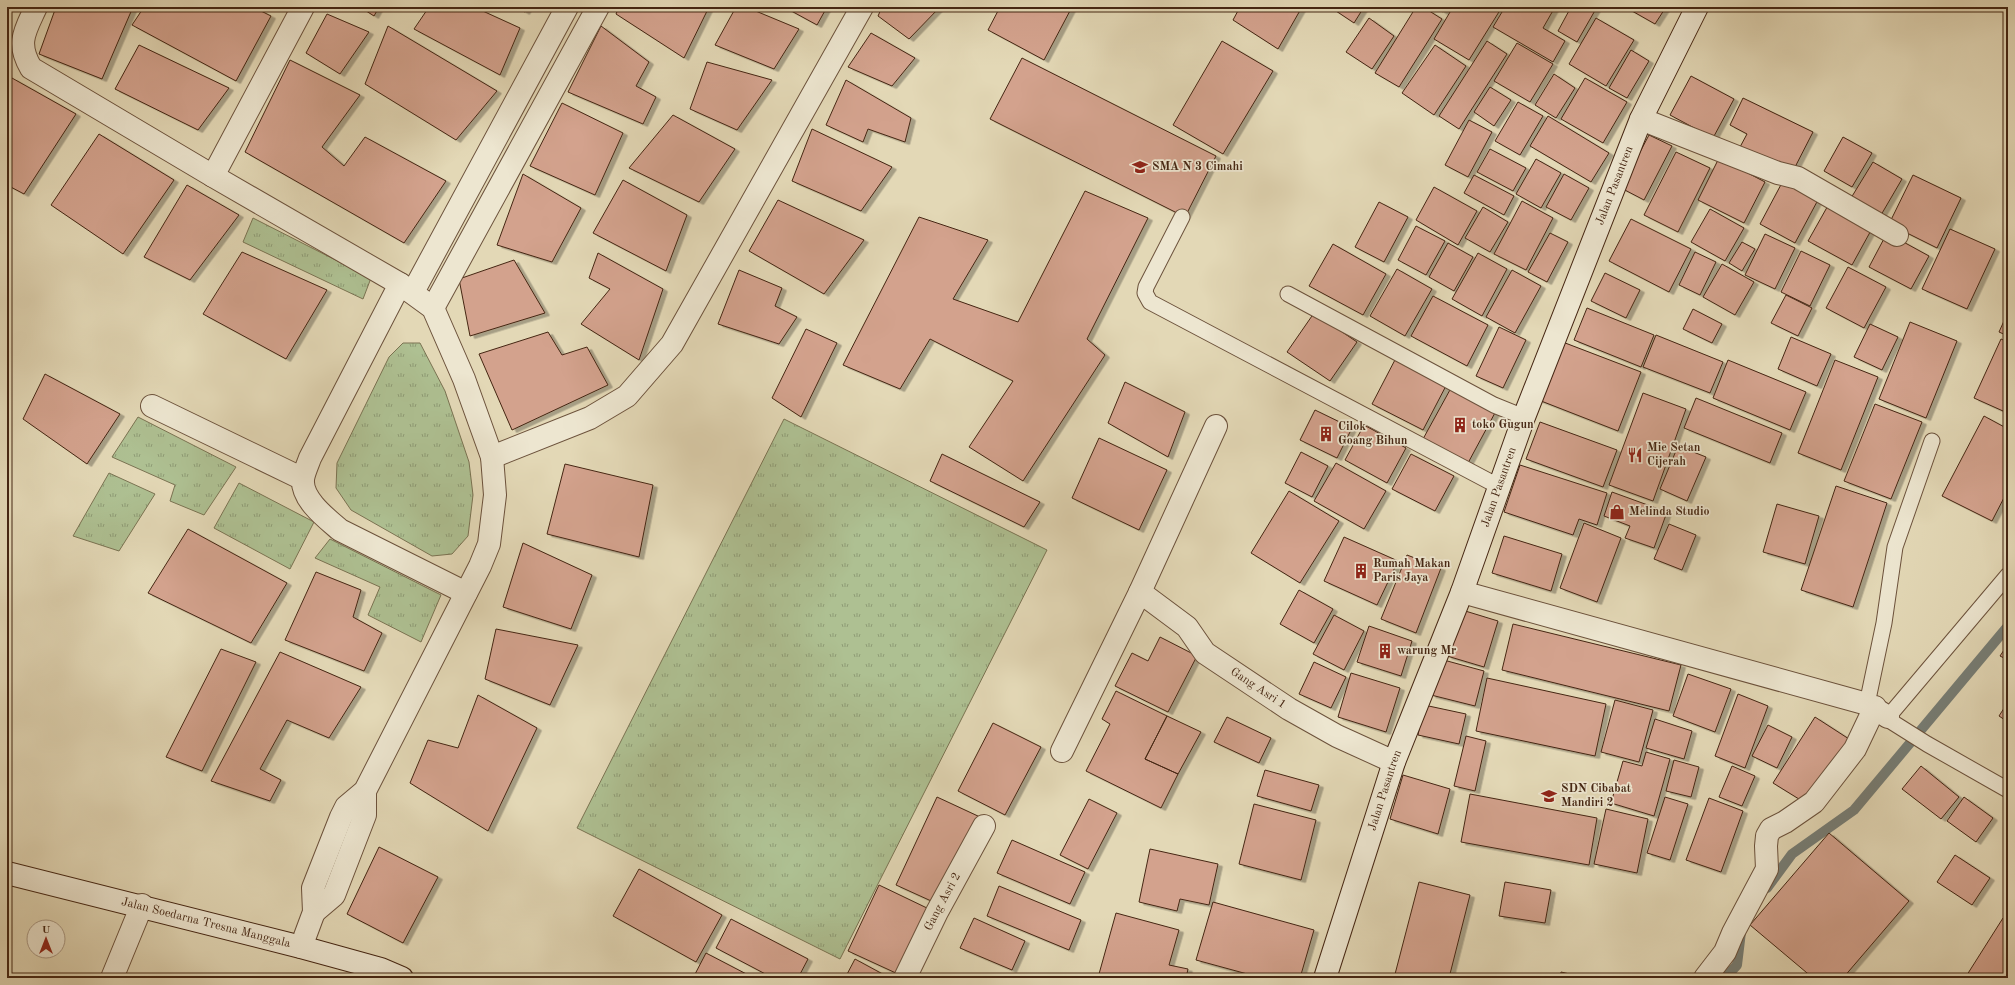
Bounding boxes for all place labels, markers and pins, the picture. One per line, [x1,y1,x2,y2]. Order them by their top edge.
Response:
school or university icon: SMA N 3 Cimahi [1131,158,1149,176]
place label: SMA N 3 Cimahi [1152,161,1243,173]
building icon: toko Gugun [1451,416,1469,434]
place label: toko Gugun [1472,419,1534,431]
place label: Cilok Goang Bihun [1338,421,1408,447]
building icon: Cilok Goang Bihun [1317,425,1335,443]
place label: Mie Setan Cijerah [1647,442,1701,468]
restaurant icon: Mie Setan Cijerah [1626,446,1644,464]
shop icon: Melinda Studio [1608,503,1626,521]
place label: Melinda Studio [1629,506,1710,518]
place label: Rumah Makan Paris Jaya [1373,558,1451,584]
building icon: Rumah Makan Paris Jaya [1352,562,1370,580]
building icon: warung Mr [1376,642,1394,660]
place label: warung Mr [1397,645,1456,657]
place label: SDN Cibabat Mandiri 2 [1561,783,1632,809]
school or university icon: SDN Cibabat Mandiri 2 [1540,787,1558,805]

